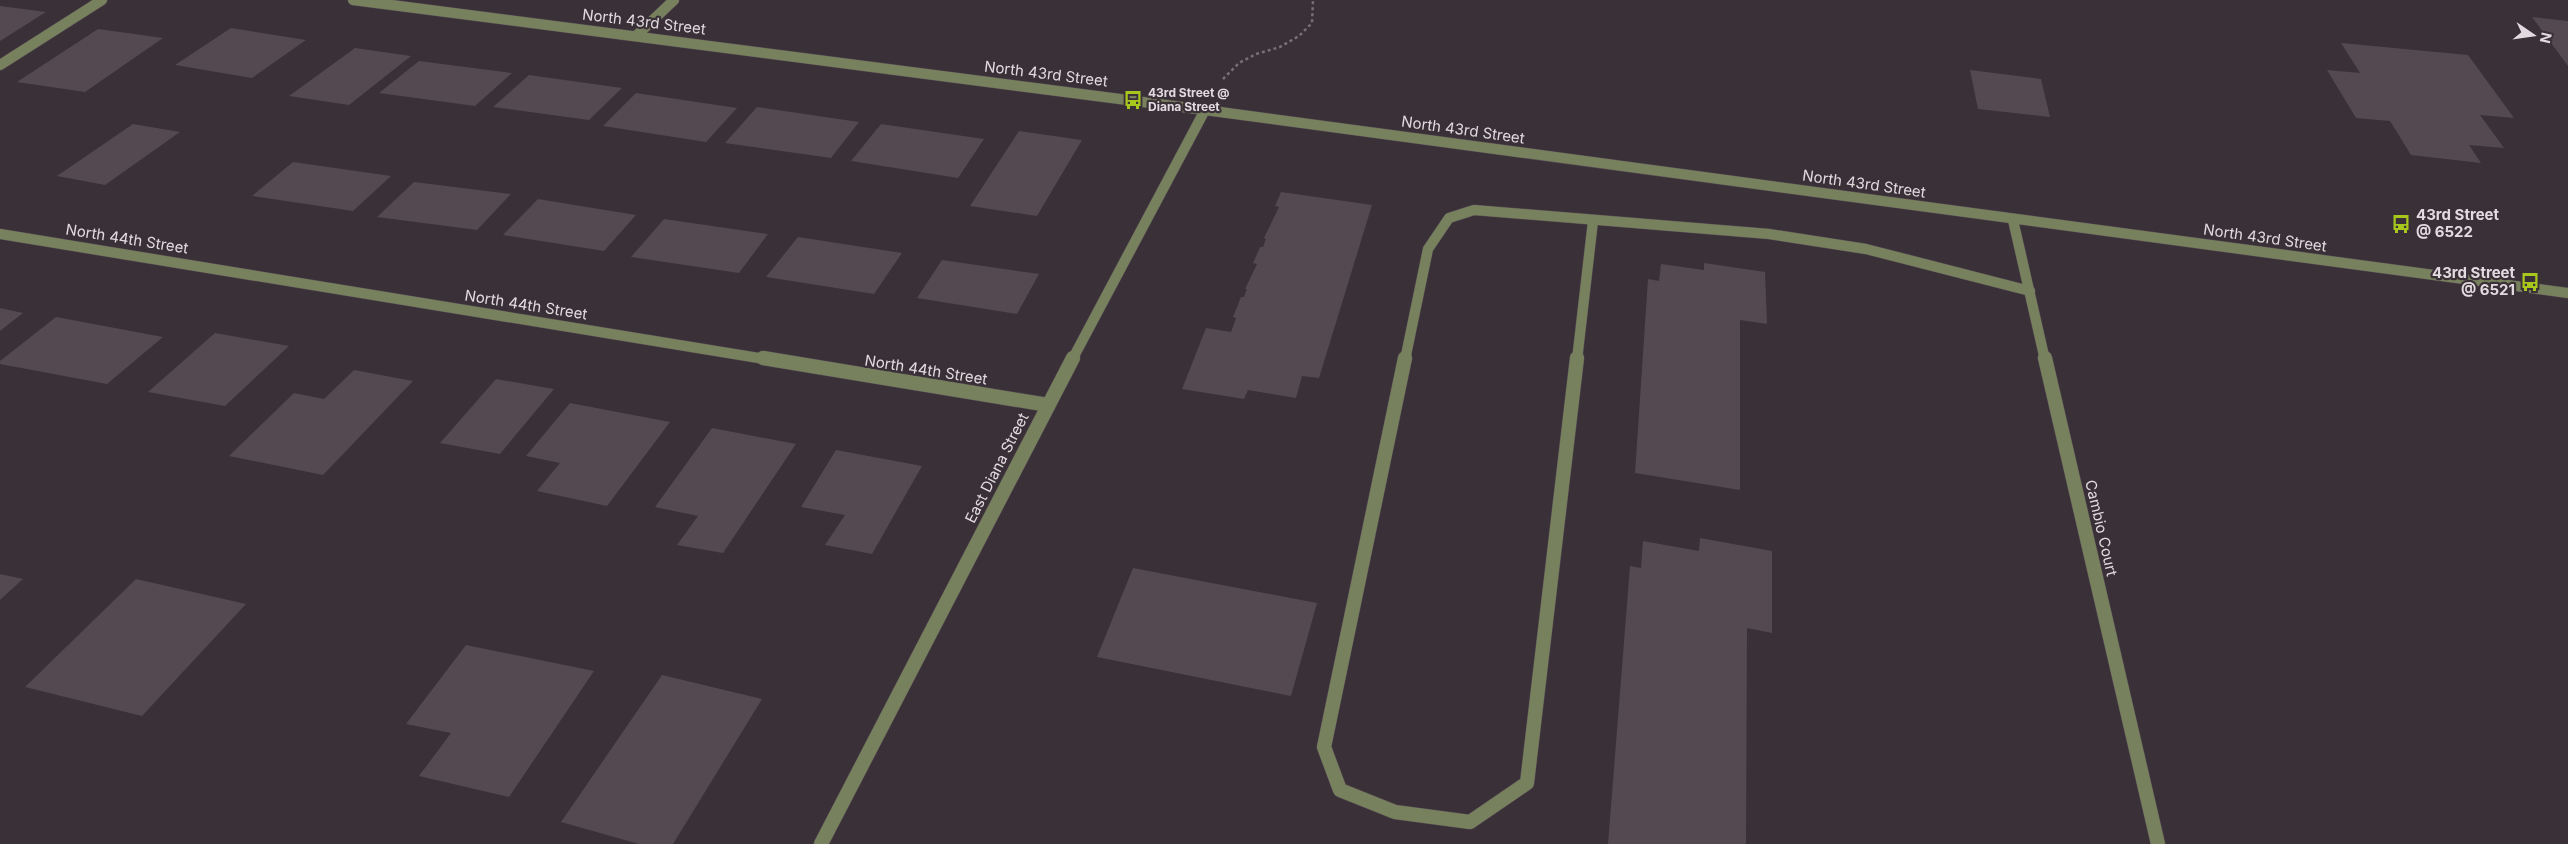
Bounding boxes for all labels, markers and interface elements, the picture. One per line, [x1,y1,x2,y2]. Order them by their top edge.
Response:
street label: North 43rd Street [581,5,707,39]
north arrow [2508,10,2558,60]
text: N [2537,31,2556,45]
street label: North 43rd Street [983,57,1109,91]
place label: 43rd Street @ Diana Street [1148,85,1229,114]
bus stop icon: 43rd Street @ Diana Street [1122,89,1144,111]
street label: North 43rd Street [1400,111,1526,148]
street label: North 43rd Street [1801,165,1927,202]
place label: 43rd Street @ 6522 [2416,205,2500,241]
bus stop icon: 43rd Street @ 6522 [2390,213,2412,235]
street label: North 44th Street [64,219,190,258]
street label: North 43rd Street [2202,219,2328,256]
place label: 43rd Street @ 6521 [2432,263,2516,299]
bus stop icon: 43rd Street @ 6521 [2519,271,2541,293]
street label: North 44th Street [463,285,589,324]
street label: North 44th Street [863,350,989,389]
street label: East Diana Street [961,409,1033,526]
street label: Cambio Court [2081,478,2122,578]

